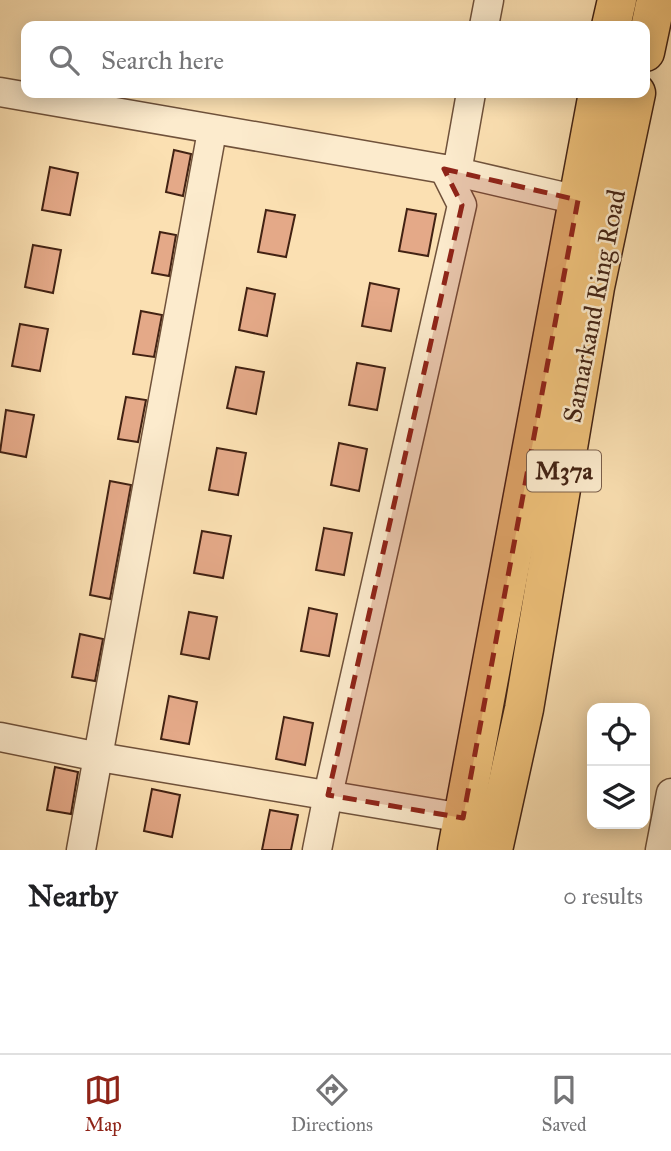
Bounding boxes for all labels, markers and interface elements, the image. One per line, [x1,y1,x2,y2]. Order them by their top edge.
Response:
search box [21,21,650,98]
icon: search [45,41,83,79]
text: Search here [101,44,224,76]
street label: Samarkand Ring Road [556,187,632,425]
road number: M37a [527,450,601,492]
map controls [587,703,650,829]
button: locate [587,703,650,766]
button: layers [587,766,650,829]
text: Nearby [28,878,118,914]
text: 0 results [563,882,643,910]
tab: Map [84,1071,122,1136]
tab: Directions [291,1071,373,1136]
tab: Saved [542,1071,587,1136]

